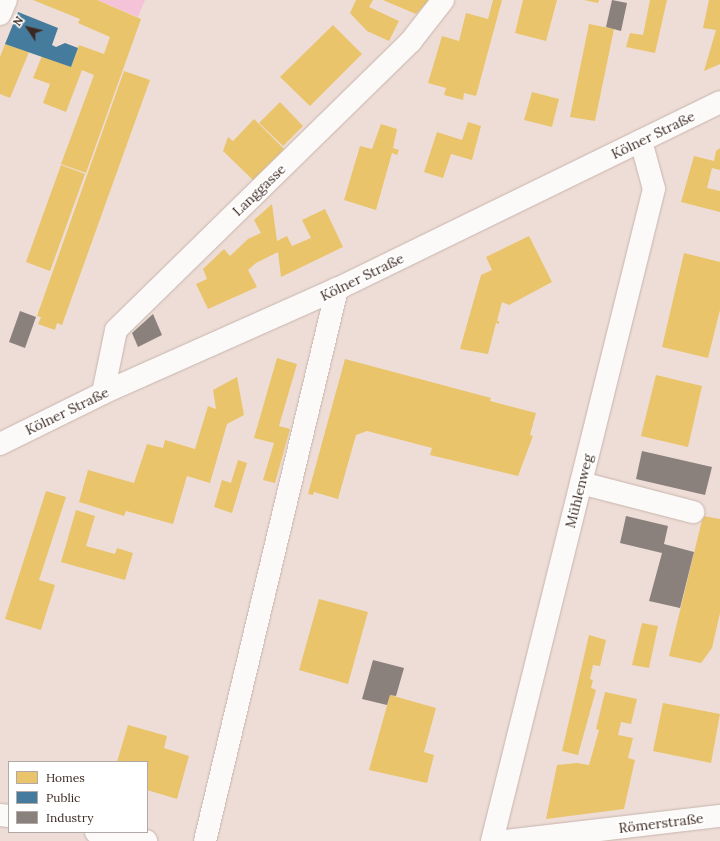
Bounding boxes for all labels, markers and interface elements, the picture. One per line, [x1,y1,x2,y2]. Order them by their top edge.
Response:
north arrow [8,8,48,48]
text: N [10,14,26,29]
street label: Kölner Straße [609,108,697,162]
street label: Langgasse [229,161,289,219]
street label: Kölner Straße [318,250,406,304]
street label: Kölner Straße [23,384,111,438]
street label: Mühlenweg [562,452,596,530]
legend [8,761,148,833]
text: Homes [46,770,85,785]
text: Public [46,790,80,805]
street label: Römerstraße [618,809,704,837]
text: Industry [46,810,93,825]

